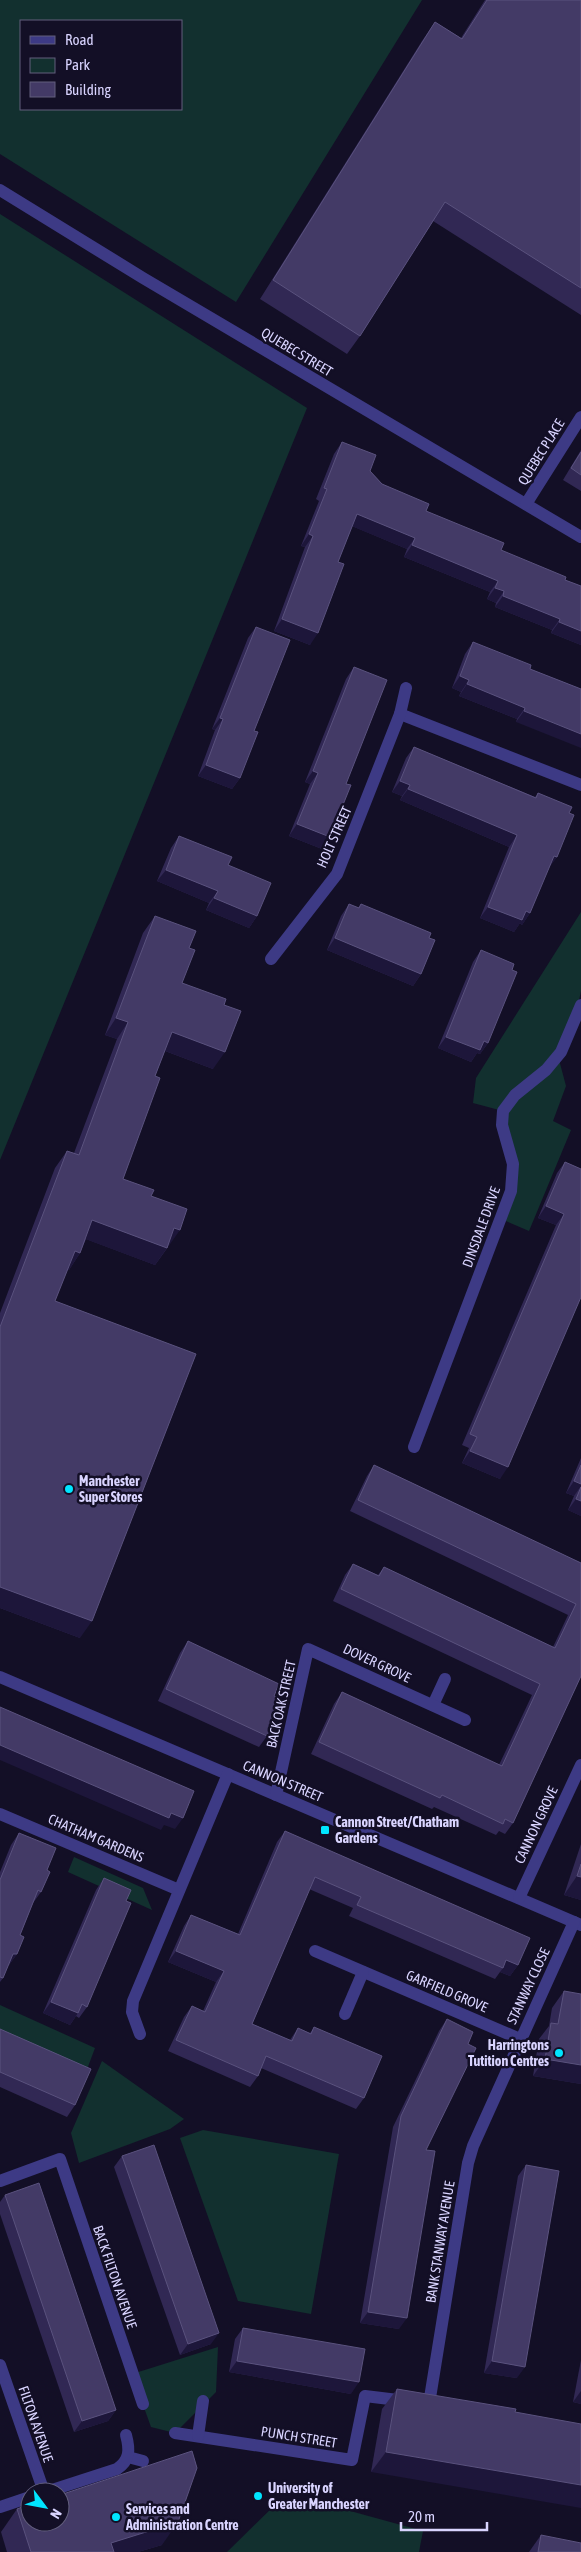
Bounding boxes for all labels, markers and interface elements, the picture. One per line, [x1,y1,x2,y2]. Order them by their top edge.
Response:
legend [20,20,182,110]
text: Road [65,31,94,48]
text: Park [65,56,90,73]
text: Building [65,81,111,98]
street label: QUEBEC STREET [258,324,336,380]
street label: QUEBEC PLACE [514,416,568,488]
street label: HOLT STREET [313,804,355,870]
street label: DINSDALE DRIVE [459,1184,503,1270]
place label: Manchester Super Stores [79,1473,143,1505]
marker: Manchester Super Stores [63,1483,75,1495]
street label: DOVER GROVE [341,1640,413,1686]
street label: BACK OAK STREET [263,1659,299,1749]
street label: CANNON STREET [241,1757,325,1805]
street label: CANNON GROVE [511,1784,561,1866]
street label: CHATHAM GARDENS [46,1811,146,1865]
place label: Cannon Street/Chatham Gardens [335,1814,459,1846]
marker: Cannon Street/Chatham Gardens [319,1824,331,1836]
street label: STANWAY CLOSE [503,1945,553,2027]
street label: GARFIELD GROVE [404,1967,490,2015]
place label: Harringtons Tutition Centres [468,2037,549,2069]
marker: Harringtons Tutition Centres [553,2047,565,2059]
street label: BANK STANWAY AVENUE [422,2180,458,2304]
street label: BACK FILTON AVENUE [90,2223,140,2331]
street label: FILTON AVENUE [15,2384,57,2464]
street label: PUNCH STREET [260,2423,338,2451]
place label: University of Greater Manchester [268,2480,370,2512]
north arrow [20,2482,70,2532]
marker: University of Greater Manchester [252,2490,264,2502]
scale bar [401,2500,487,2532]
place label: Services and Administration Centre [125,2501,239,2533]
text: N [47,2506,65,2522]
text: 20 m [408,2508,435,2525]
marker: Services and Administration Centre [110,2511,122,2523]

